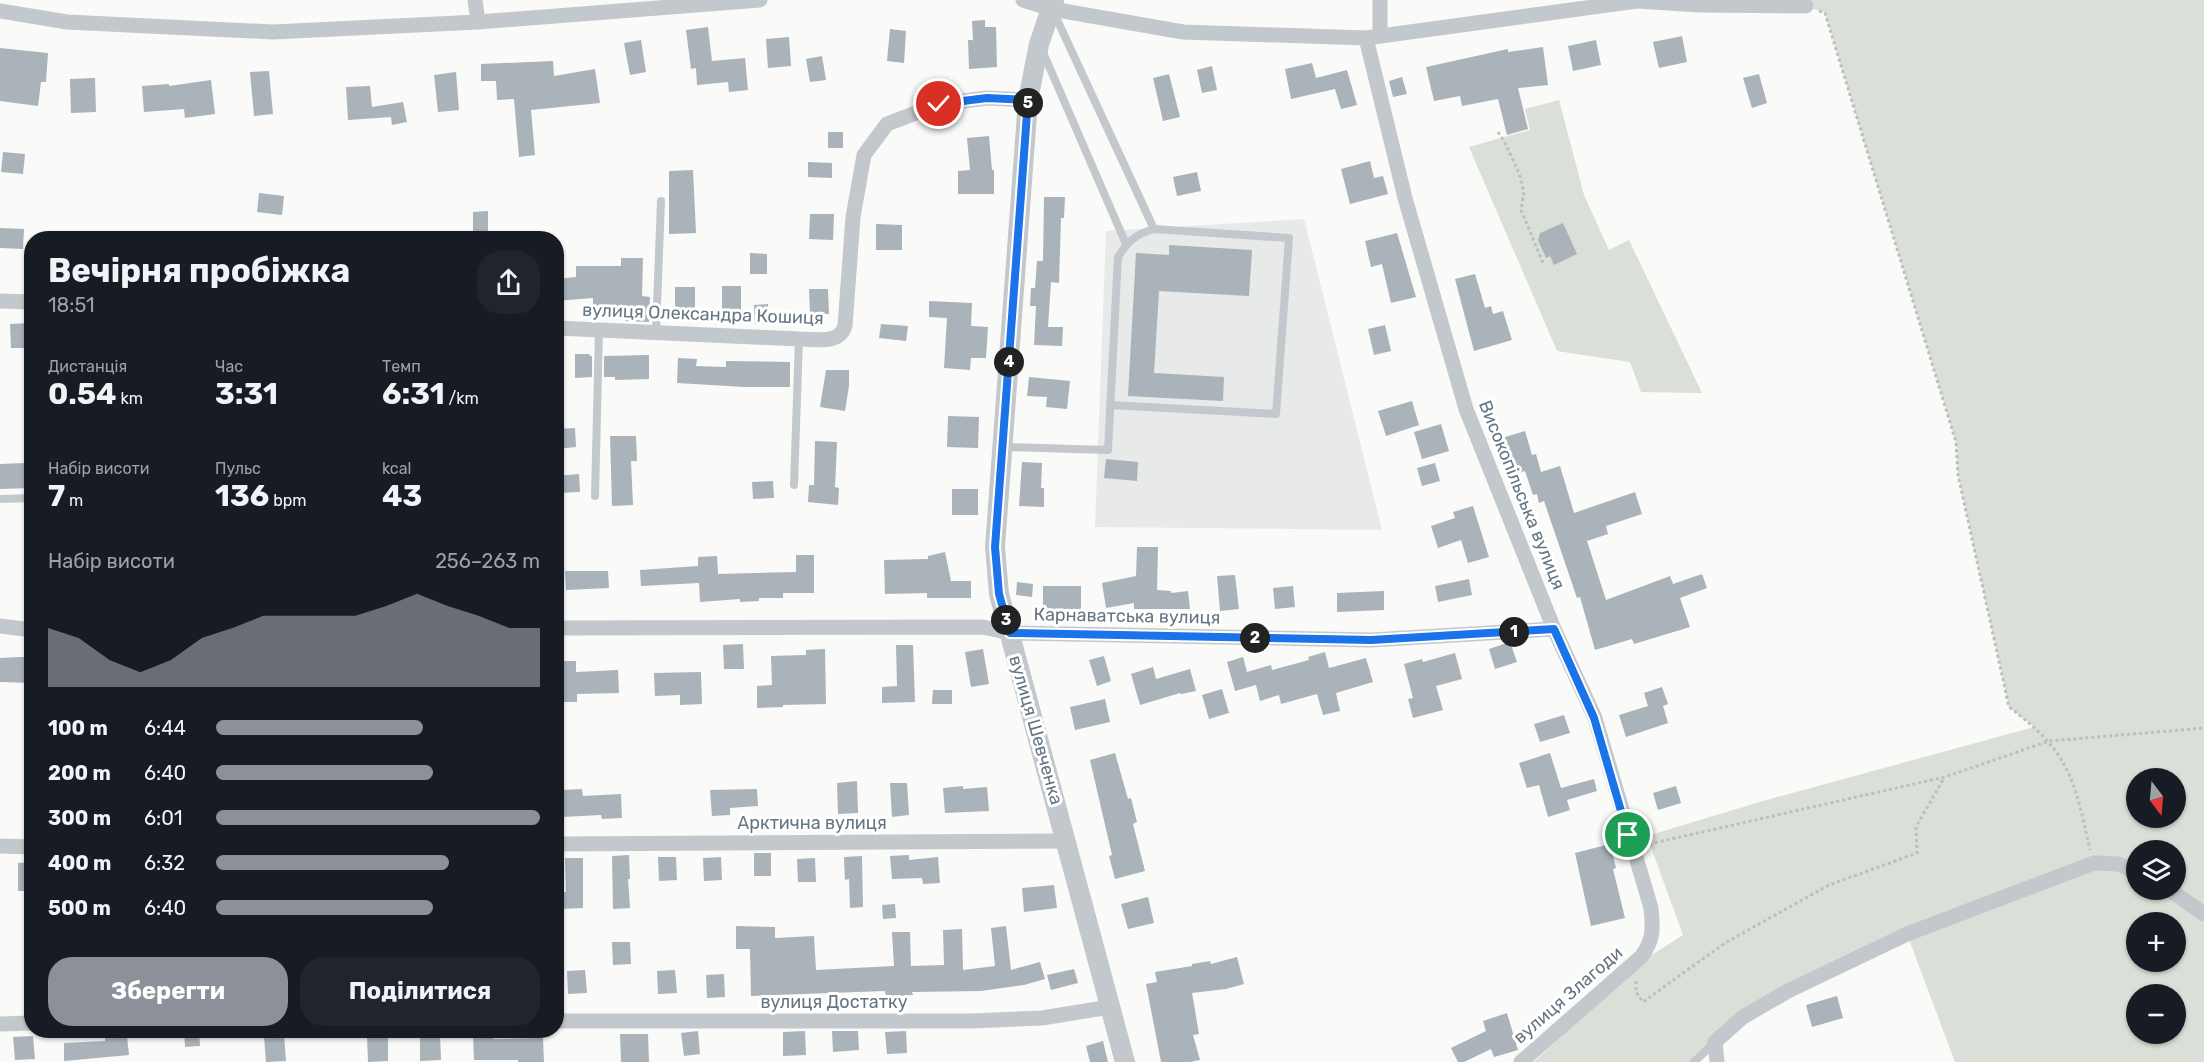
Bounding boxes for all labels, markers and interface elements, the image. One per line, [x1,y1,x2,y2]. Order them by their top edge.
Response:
pin [913,78,964,129]
icon: check [922,87,955,120]
pin: 5 [1013,88,1043,118]
text: 5 [1023,93,1033,112]
text: Вечірня пробіжка [48,251,350,290]
button: share [477,251,540,314]
text: 18:51 [48,293,95,317]
street label: вулиця Олександра Кошиця [582,299,824,329]
pin: 4 [994,347,1024,377]
text: 4 [1004,352,1014,371]
text: Дистанція [48,357,127,376]
text: Час [215,357,243,376]
text: Темп [382,357,421,376]
text: 0.54 [48,376,117,412]
text: 3:31 [215,376,278,412]
text: 6:31 [382,376,445,412]
text: km [117,389,143,408]
text: /km [445,389,479,408]
street label: Високопільська вулиця [1474,397,1570,593]
text: Набір висоти [48,459,150,478]
text: Пульс [215,459,261,478]
text: kcal [382,459,411,478]
text: 7 [48,478,65,514]
text: 136 [215,478,269,514]
text: 43 [382,478,422,514]
text: m [65,491,83,510]
text: bpm [269,491,306,510]
text: Набір висоти [48,549,175,573]
text: 256–263 m [435,549,540,573]
street label: Карнаватська вулиця [1033,603,1221,629]
pin: 3 [991,605,1021,635]
text: 3 [1001,610,1011,629]
pin: 1 [1499,617,1529,647]
text: 1 [1510,622,1518,641]
pin: 2 [1240,623,1270,653]
text: 2 [1250,628,1260,647]
street label: вулиця Шевченка [1004,653,1068,807]
text: 100 m [48,716,108,740]
text: 6:44 [144,716,186,740]
text: 200 m [48,761,111,785]
text: 6:40 [144,761,186,785]
north arrow [2126,768,2186,828]
map controls [2126,768,2186,1044]
text: 300 m [48,806,111,830]
text: 6:01 [144,806,182,830]
pin [1602,809,1653,860]
street label: Арктична вулиця [737,812,887,834]
icon: arrive [1611,818,1644,851]
button: layers [2126,840,2186,900]
text: 400 m [48,851,111,875]
text: 6:32 [144,851,185,875]
text: 500 m [48,896,111,920]
text: 6:40 [144,896,186,920]
button: + [2126,912,2186,972]
street label: вулиця Злагоди [1509,942,1627,1048]
button: Зберегти [48,957,288,1026]
button: Поділитися [300,957,540,1026]
button: − [2126,984,2186,1044]
street label: вулиця Достатку [760,991,908,1013]

